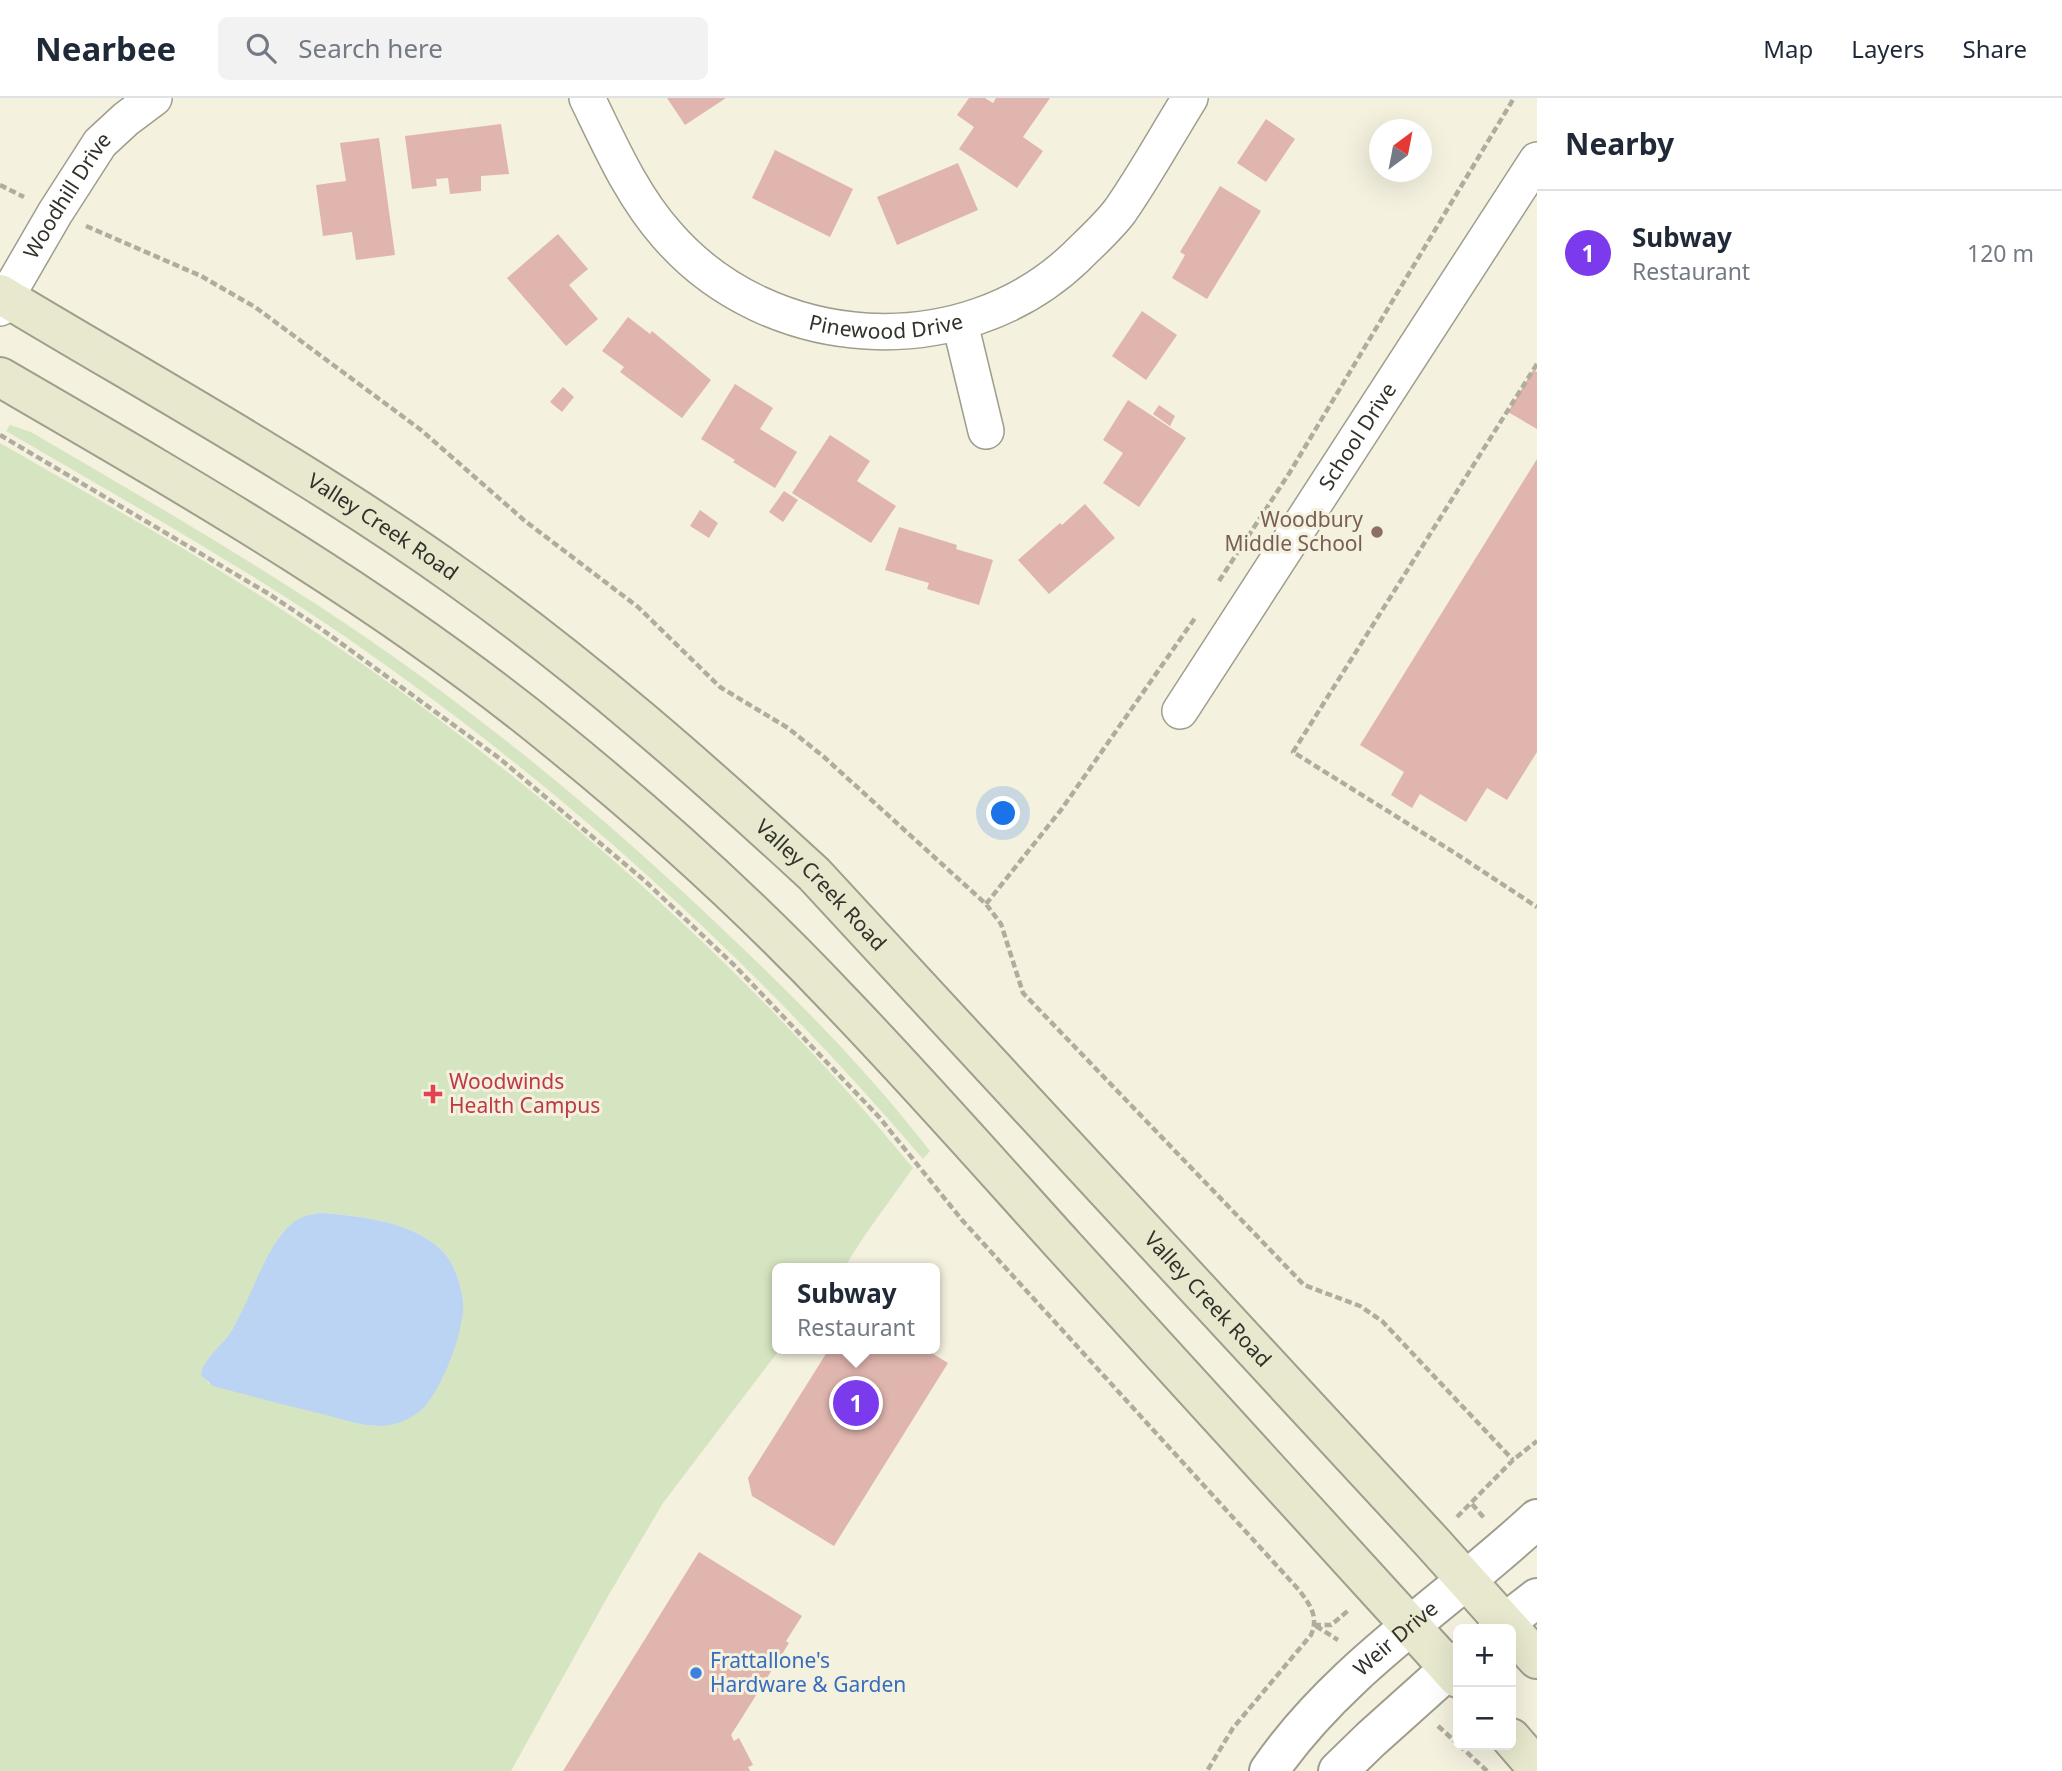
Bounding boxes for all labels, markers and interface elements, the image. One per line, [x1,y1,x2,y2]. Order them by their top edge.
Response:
search box [218,17,708,80]
text: Nearbee [35,26,176,71]
icon: search [242,29,280,67]
text: Search here [298,30,443,66]
text: Map [1763,32,1813,65]
text: Layers [1851,32,1925,65]
text: Share [1963,32,2027,65]
north arrow [1369,119,1432,182]
text: Nearby [1565,123,1674,164]
street label: Woodhill Drive [17,125,116,264]
text: Subway [1632,219,1732,255]
text: 1 [1581,237,1595,269]
text: 120 m [1967,237,2034,269]
text: Restaurant [1632,255,1750,287]
street label: Pinewood Drive [806,307,966,345]
street label: School Drive [1312,377,1402,495]
street label: Valley Creek Road [303,466,464,586]
place label: Woodbury Middle School [1225,505,1363,557]
marker: Woodbury Middle School [1369,524,1385,540]
your location [986,796,1020,830]
street label: Valley Creek Road [750,812,893,956]
place label: Woodwinds Health Campus [449,1067,600,1119]
marker: Woodwinds Health Campus [423,1084,443,1104]
street label: Valley Creek Road [1139,1225,1278,1372]
popup [772,1263,940,1354]
text: Subway [797,1275,897,1311]
text: Restaurant [797,1311,915,1343]
pin: 1 [833,1377,879,1429]
street label: Weir Drive [1347,1594,1443,1682]
map controls [1453,1624,1516,1750]
button: + [1453,1624,1516,1687]
place label: Frattallone's Hardware & Garden [710,1646,906,1698]
marker: Frattallone's Hardware & Garden [688,1665,704,1681]
button: − [1453,1687,1516,1750]

